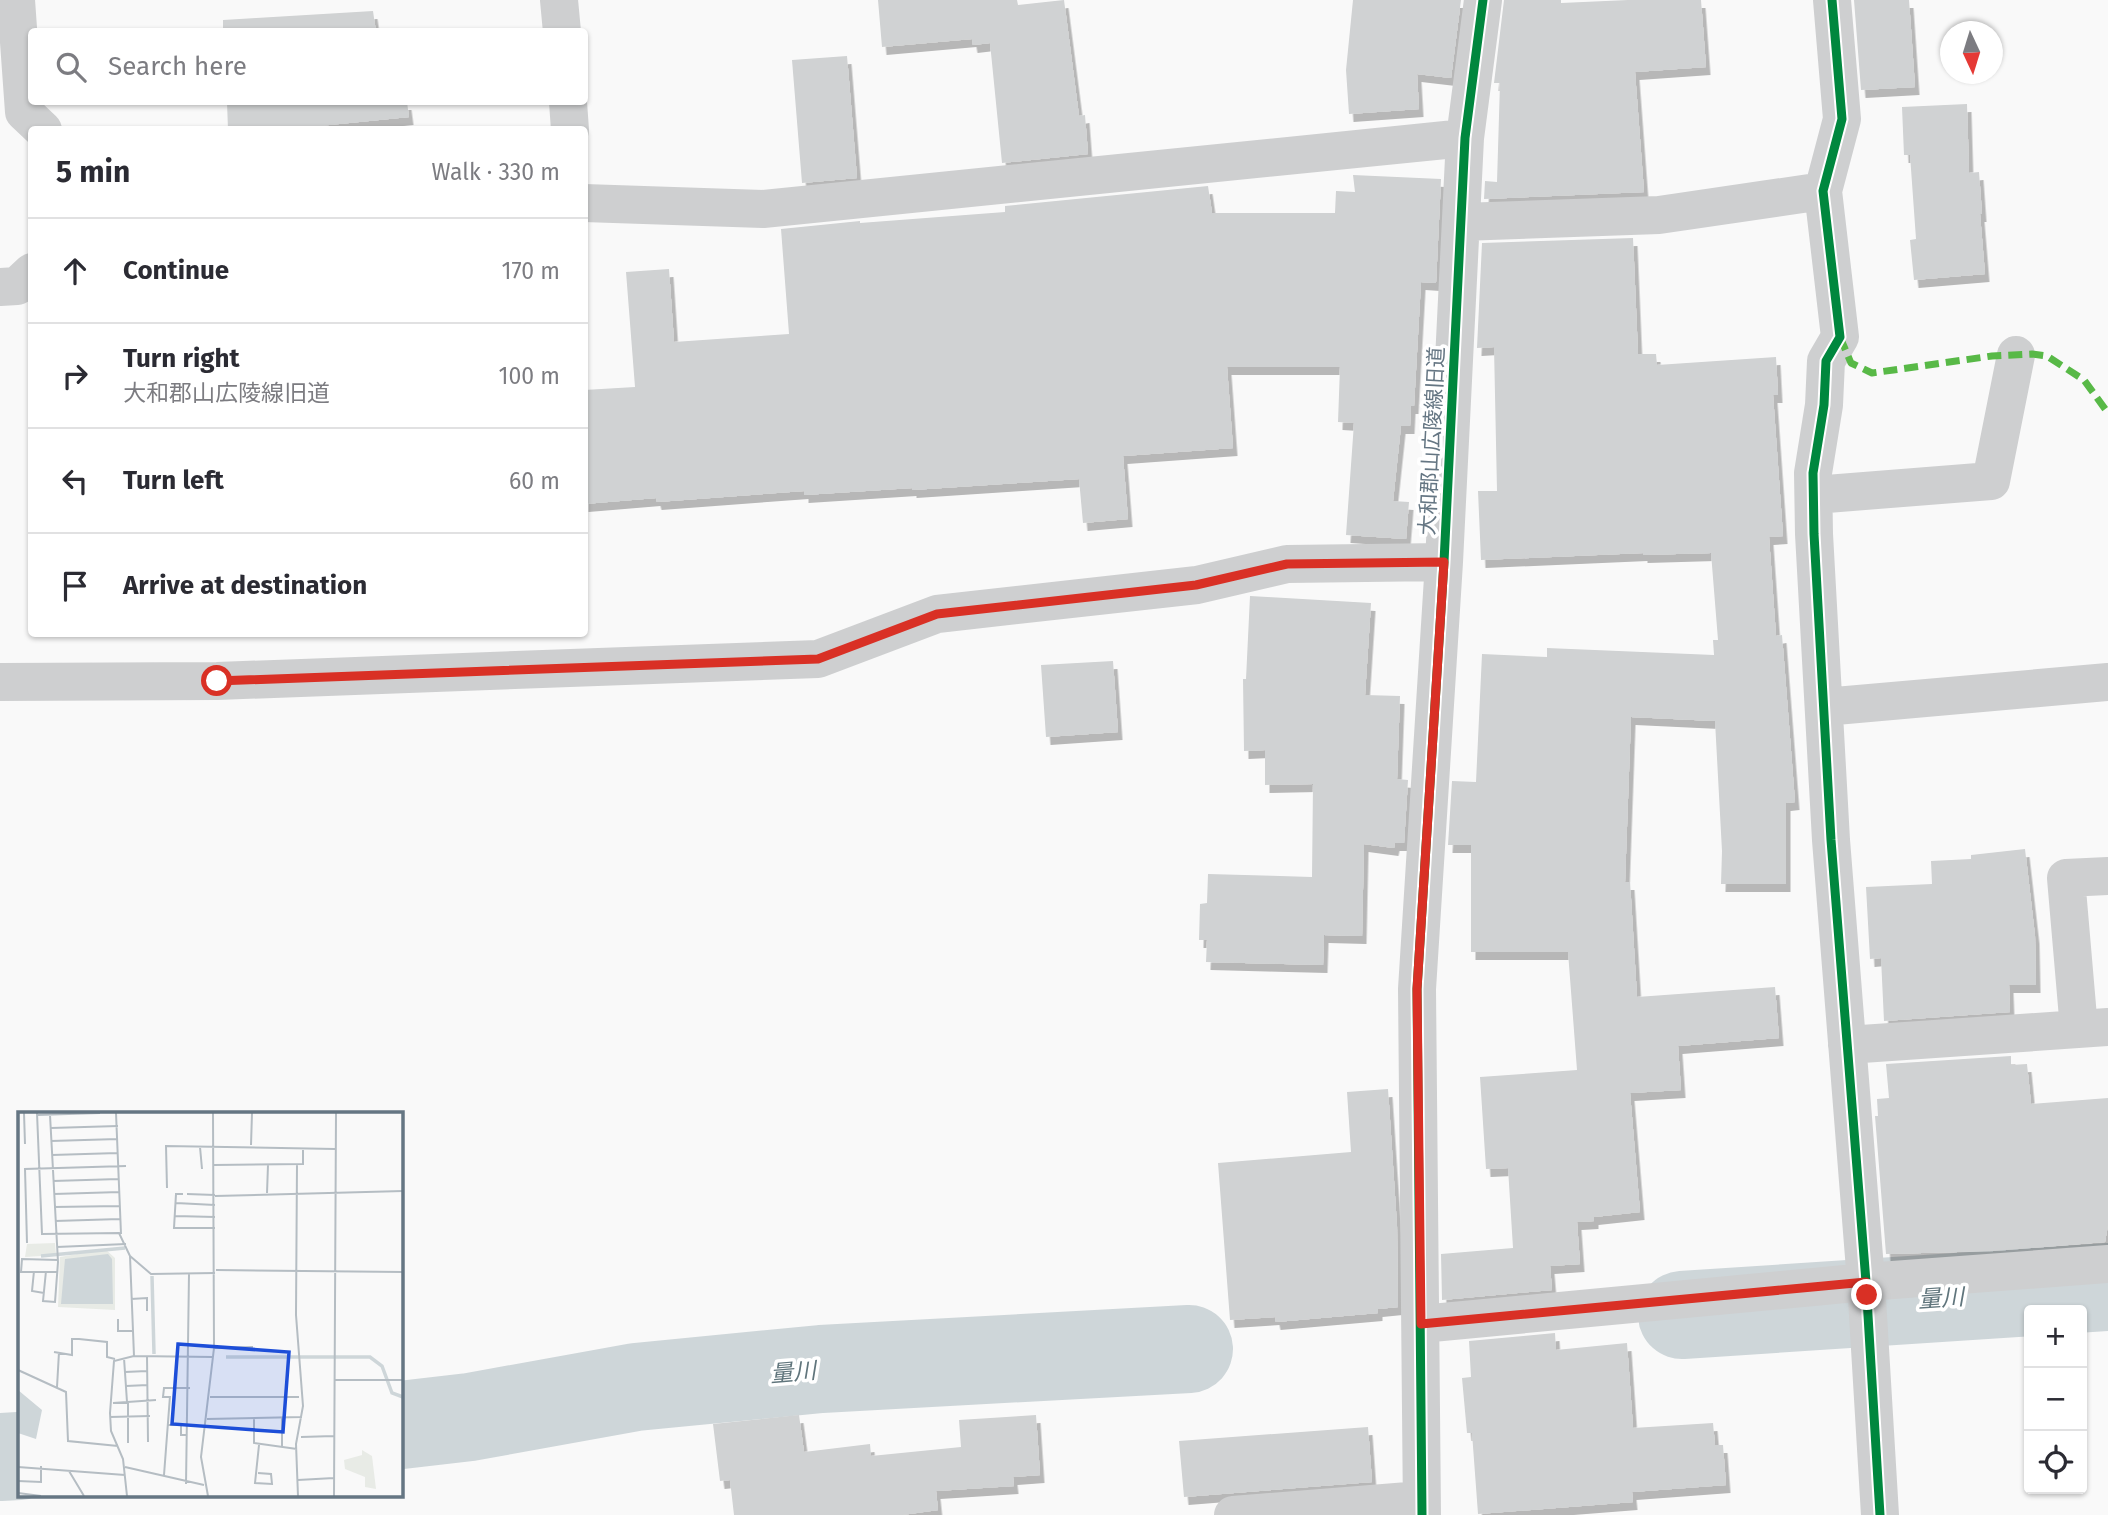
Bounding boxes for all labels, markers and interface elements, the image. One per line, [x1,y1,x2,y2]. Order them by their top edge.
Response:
north arrow [1940,21,2003,84]
search box [28,28,588,105]
icon: search [52,48,90,86]
text: Search here [108,51,247,82]
text: 5 min [56,154,130,190]
text: Walk · 330 m [432,158,560,186]
icon: ahead [56,252,94,290]
text: Continue [123,255,229,286]
text: 170 m [501,257,560,285]
text: Turn right [123,343,240,374]
street label: 大和郡山広陵線旧道 [1414,346,1450,536]
icon: right [56,357,94,395]
text: 100 m [499,362,560,390]
text: 大和郡山広陵線旧道 [123,379,330,407]
icon: left [56,462,94,500]
text: Turn left [123,465,224,496]
text: 60 m [509,467,560,495]
icon: arrive [56,567,94,605]
text: Arrive at destination [123,570,367,601]
route start [201,665,232,696]
inset map [18,1112,402,1498]
route end [1851,1279,1882,1310]
water label: 量川 [1917,1282,1968,1314]
map controls [2024,1305,2087,1494]
button: + [2024,1305,2087,1368]
water label: 量川 [769,1356,820,1388]
button: − [2024,1368,2087,1431]
button: locate [2024,1431,2087,1494]

